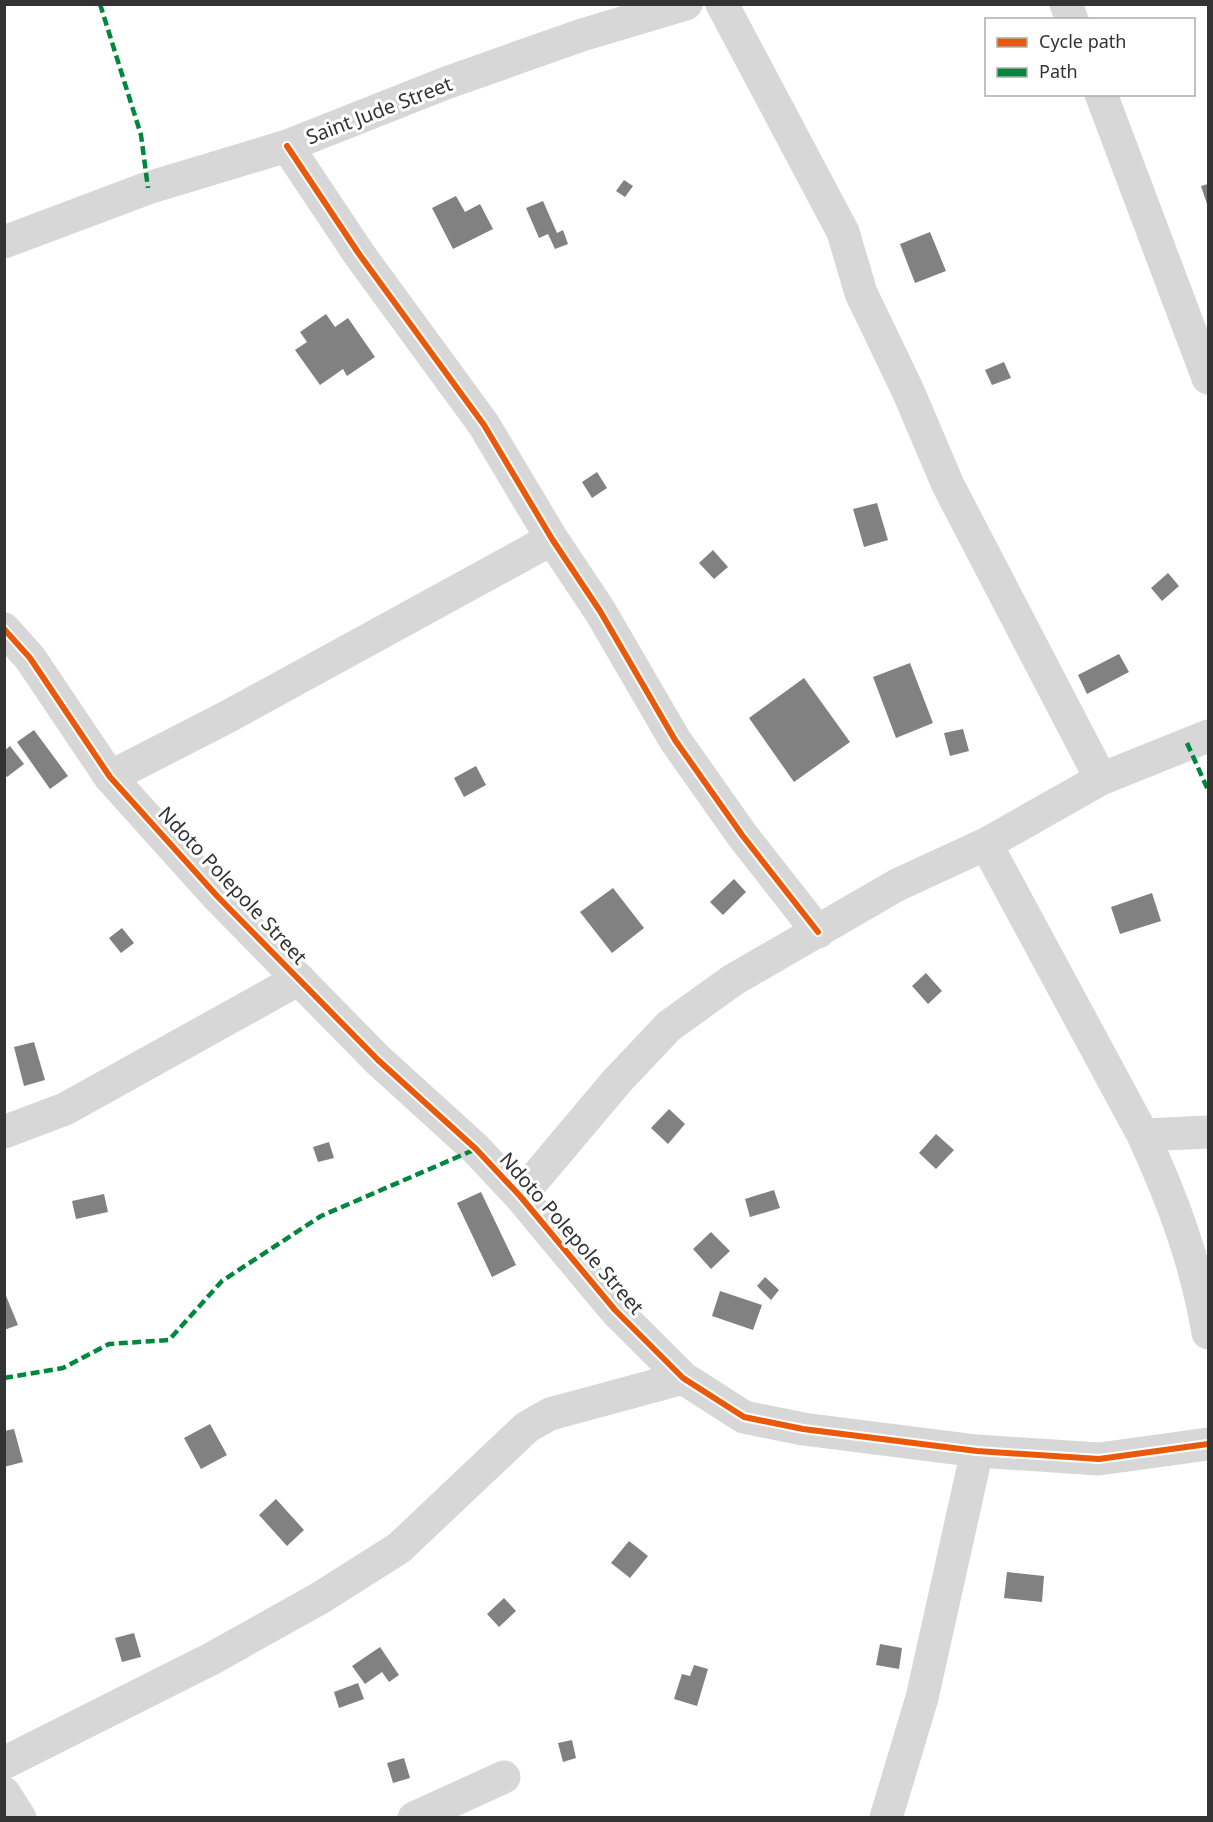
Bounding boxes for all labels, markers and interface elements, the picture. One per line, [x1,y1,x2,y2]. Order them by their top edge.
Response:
legend [985,18,1195,96]
text: Cycle path [1039,29,1126,53]
text: Path [1039,59,1078,83]
street label: Saint Jude Street [302,70,456,150]
street label: Ndoto Polepole Street [153,800,313,970]
street label: Ndoto Polepole Street [494,1146,650,1320]

